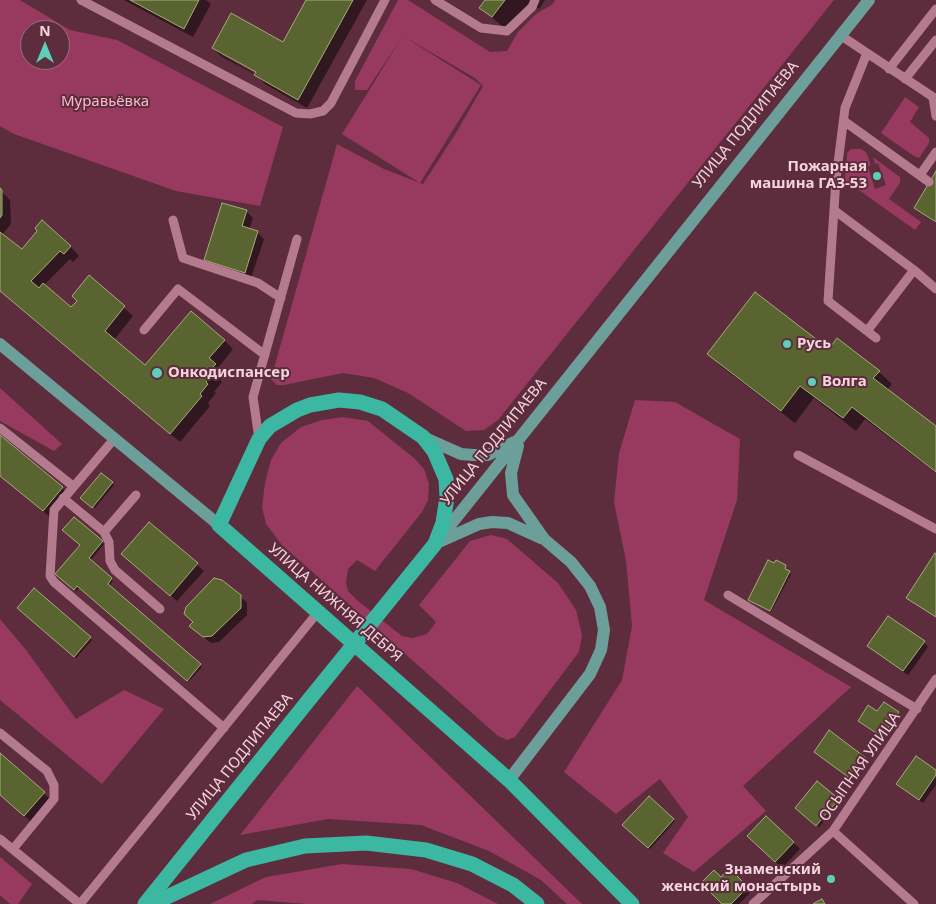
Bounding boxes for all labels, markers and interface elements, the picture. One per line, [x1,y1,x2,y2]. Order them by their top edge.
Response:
north arrow [20,20,70,70]
text: N [39,21,51,40]
street label: УЛИЦА ПОДЛИПАЕВА [689,58,803,192]
park label: Муравьёвка [61,93,149,111]
place label: Пожарная машина ГАЗ-53 [750,158,867,193]
marker: Пожарная машина ГАЗ-53 [871,170,883,182]
place label: Русь [797,335,831,353]
marker: Русь [781,338,793,350]
place label: Онкодиспансер [168,364,290,382]
marker: Онкодиспансер [150,366,164,380]
place label: Волга [822,373,867,391]
street label: УЛИЦА ПОДЛИПАЕВА [437,375,551,509]
marker: Волга [806,376,818,388]
street label: УЛИЦА НИЖНЯЯ ДЕБРЯ [264,540,406,666]
street label: УЛИЦА ПОДЛИПАЕВА [183,690,297,824]
street label: ОСЫПНАЯ УЛИЦА [816,709,904,825]
place label: Знаменский женский монастырь [661,861,821,896]
marker: Знаменский женский монастырь [825,873,837,885]

